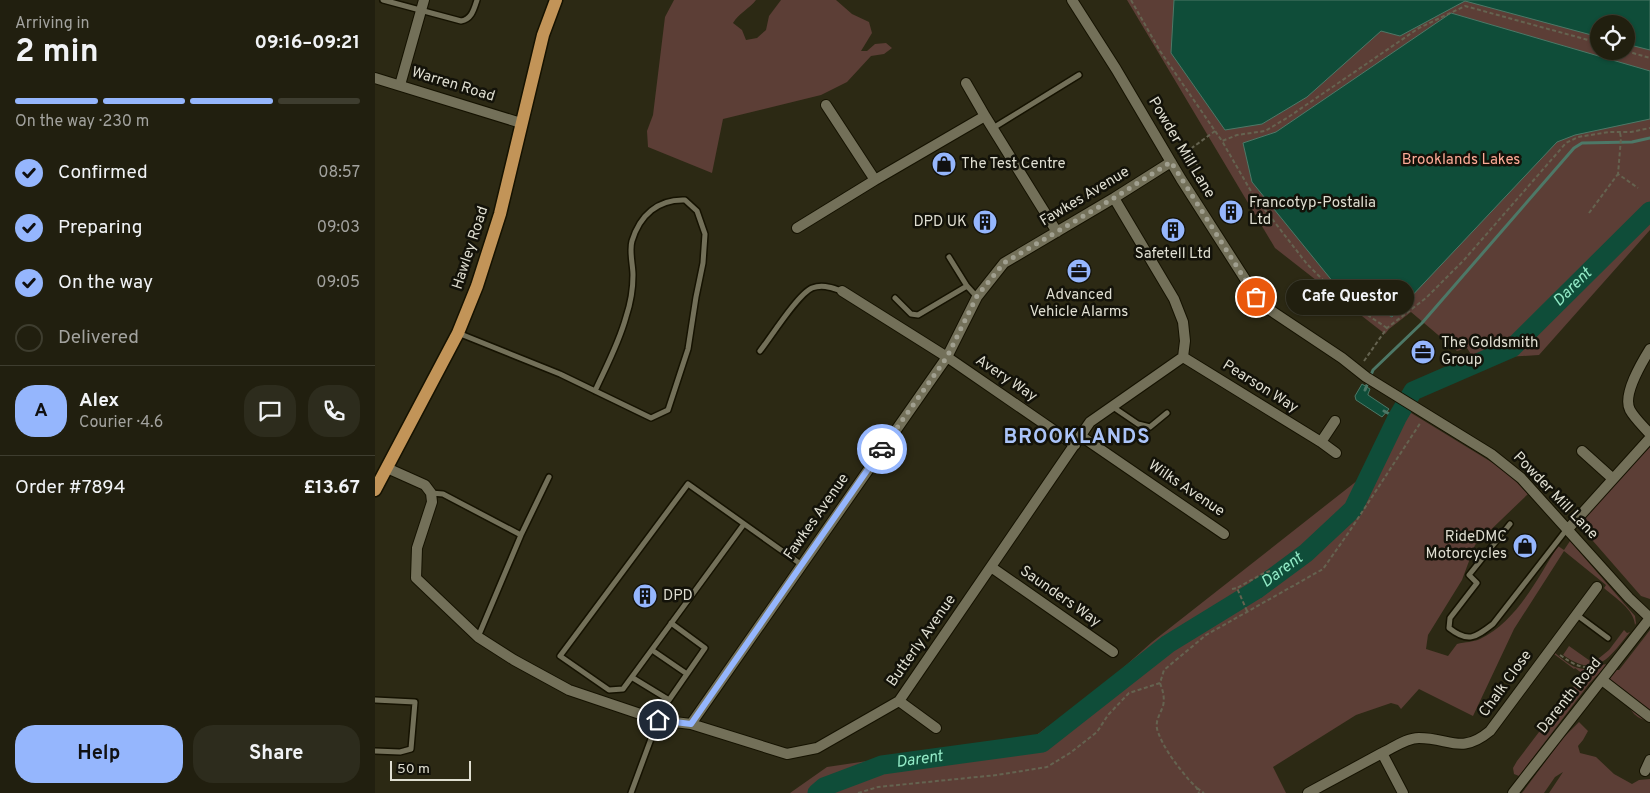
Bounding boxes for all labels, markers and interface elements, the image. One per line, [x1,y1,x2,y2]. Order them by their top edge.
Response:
text: Arriving in [15,14,90,34]
map controls [1590,15,1635,60]
button: locate [1590,15,1635,60]
text: 09:16–09:21 [254,31,360,55]
text: 2 min [15,33,99,73]
street label: Warren Road [409,63,497,107]
street label: Powder Mill Lane [1143,94,1219,202]
text: On the way · 230 m [15,112,149,132]
shop icon: The Test Centre [931,151,957,177]
park label: Brooklands Lakes [1402,151,1520,170]
place label: The Test Centre [961,155,1066,174]
icon: check [15,159,43,187]
text: Confirmed [58,161,148,185]
text: 08:57 [318,163,360,183]
street label: Fawkes Avenue [1037,163,1133,231]
place label: Francotyp-Postalia Ltd [1249,194,1376,230]
building icon: Francotyp-Postalia Ltd [1218,199,1244,225]
street label: Hawley Road [449,204,493,292]
building icon: DPD UK [972,209,998,235]
place label: DPD UK [913,213,967,232]
icon: check [15,214,43,242]
text: Preparing [58,216,142,240]
building icon: Safetell Ltd [1160,217,1186,243]
text: 09:03 [317,218,360,238]
place label: Safetell Ltd [1135,245,1211,264]
office icon: Advanced Vehicle Alarms [1066,258,1092,284]
water label: Darent [1549,263,1597,311]
icon: check [15,269,43,297]
text: On the way [58,271,153,295]
text: 09:05 [316,273,360,293]
pin [1235,276,1277,318]
callout: Cafe Questor [1286,280,1413,314]
icon: bag [1242,283,1270,311]
place label: Advanced Vehicle Alarms [1030,286,1128,322]
text: Cafe Questor [1302,287,1398,307]
text: Delivered [58,326,139,350]
place label: The Goldsmith Group [1441,334,1538,370]
office icon: The Goldsmith Group [1410,339,1436,365]
street label: Avery Way [971,351,1041,407]
street label: Pearson Way [1218,356,1302,418]
button: chat [244,385,296,437]
button: phone [308,385,360,437]
text: Alex [79,389,119,413]
text: A [34,399,48,423]
text: Courier · 4.6 [79,413,163,433]
courier [857,424,907,474]
district label: BROOKLANDS [1003,425,1151,451]
icon: car [868,435,896,463]
street label: Powder Mill Lane [1508,448,1602,544]
street label: Wilks Avenue [1144,456,1228,522]
street label: Fawkes Avenue [780,470,854,564]
text: Order #7894 [15,476,126,500]
text: £13.67 [303,476,360,500]
place label: RideDMC Motorcycles [1426,528,1507,564]
shop icon: RideDMC Motorcycles [1512,533,1538,559]
water label: Darent [1258,548,1308,593]
street label: Saunders Way [1016,562,1104,632]
building icon: DPD [632,583,658,609]
place label: DPD [663,587,693,606]
street label: Butterly Avenue [883,591,961,691]
street label: Chalk Close [1475,647,1537,721]
street label: Darenth Road [1534,654,1606,738]
pin [637,699,679,741]
icon: home [644,706,672,734]
button: Help [15,725,183,783]
button: Share [193,725,360,783]
water label: Darent [895,747,945,773]
scale bar [390,758,471,781]
text: 50 m [397,761,430,778]

